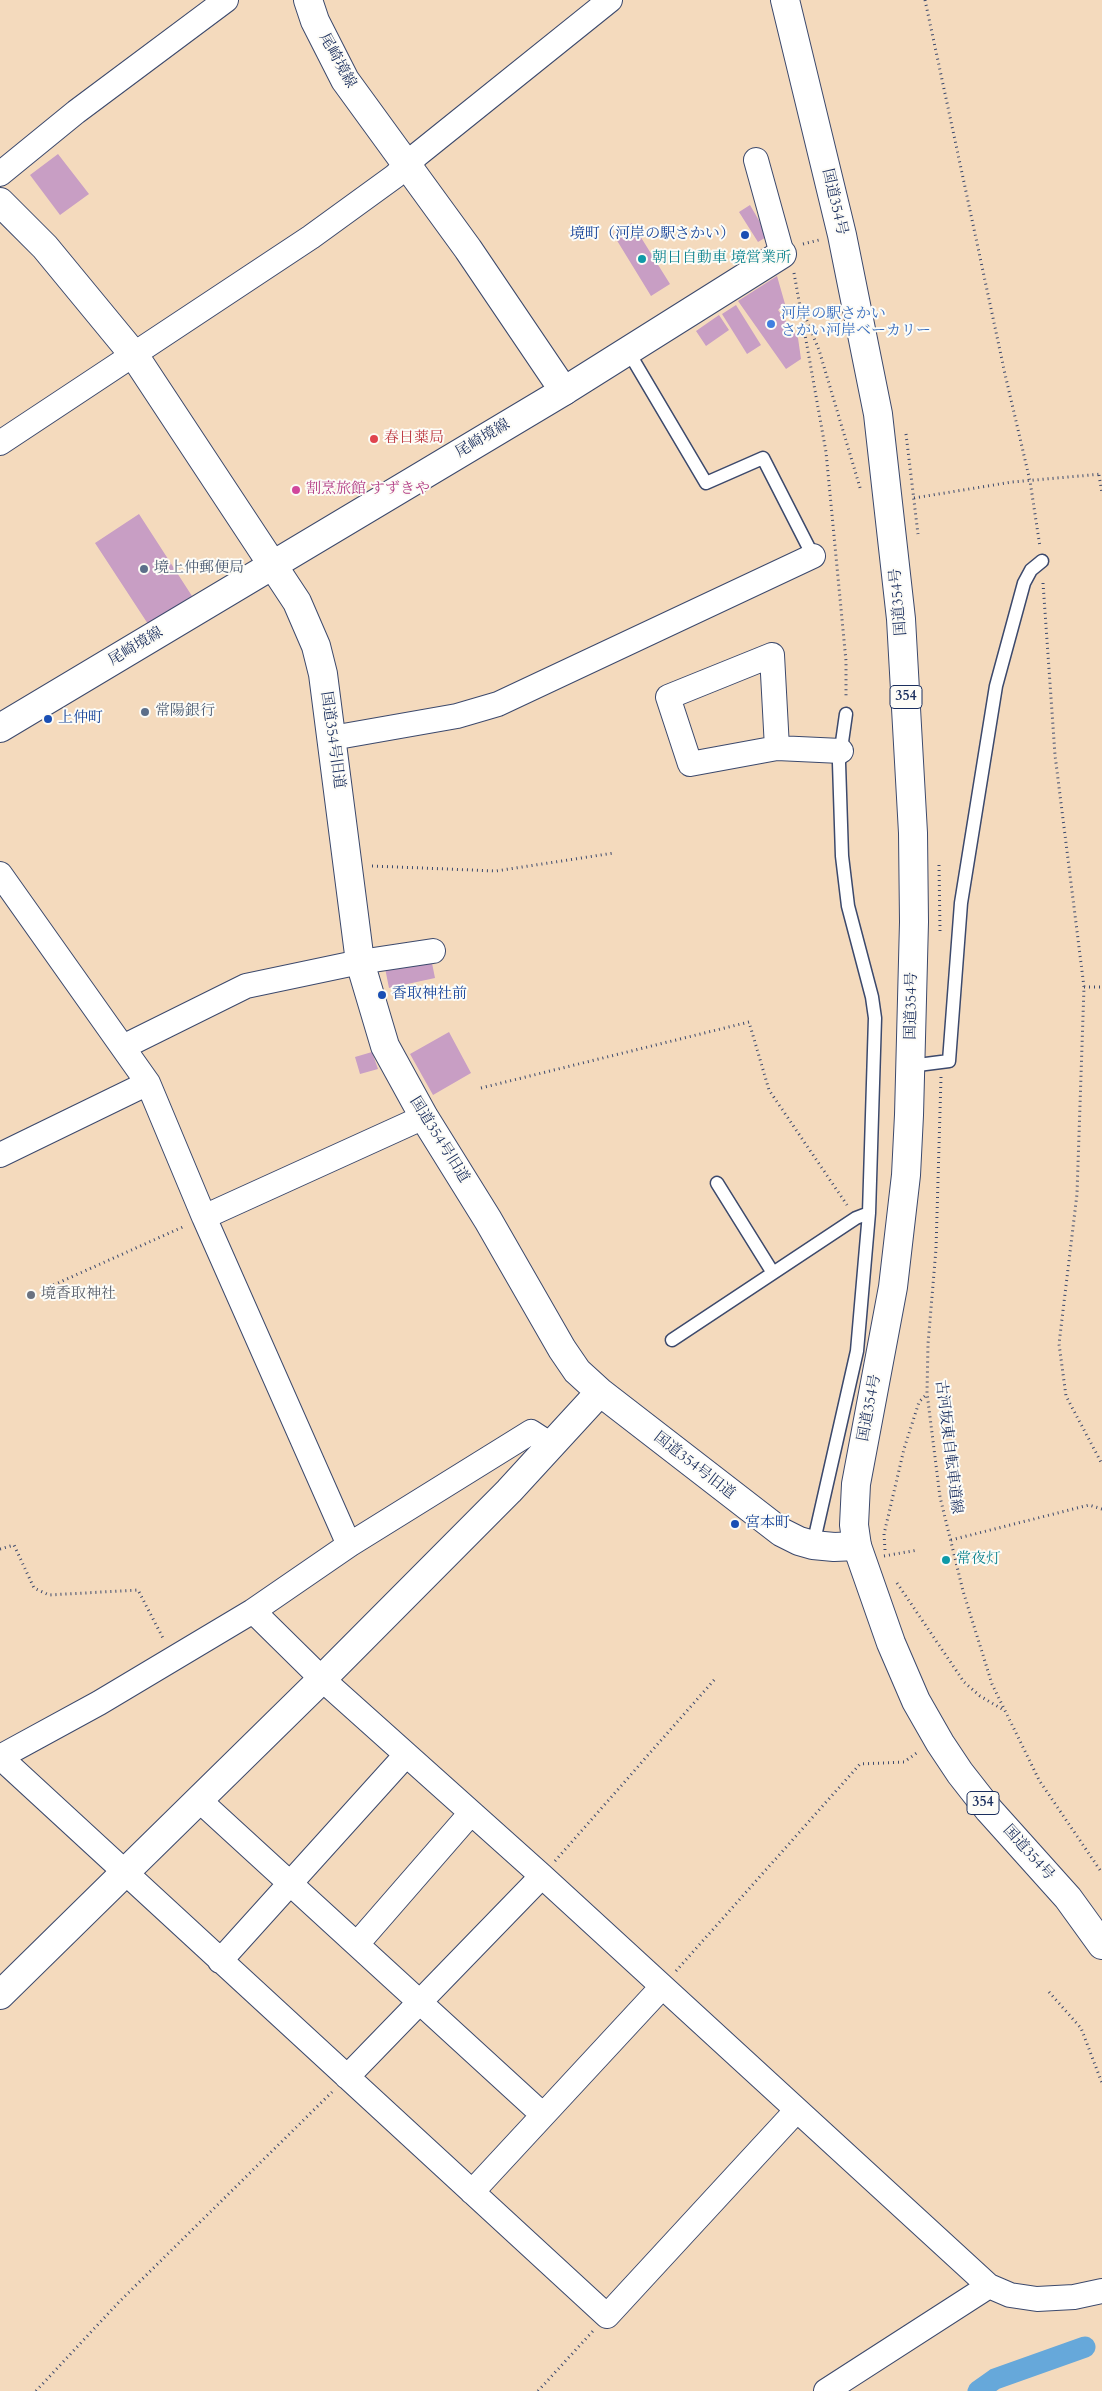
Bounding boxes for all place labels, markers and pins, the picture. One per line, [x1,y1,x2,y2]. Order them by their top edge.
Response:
place label: 境町（河岸の駅さかい） [570,226,735,244]
marker: 境町（河岸の駅さかい） [739,229,751,241]
place label: 朝日自動車 境営業所 [652,250,791,268]
marker: 朝日自動車 境営業所 [636,253,648,265]
place label: 河岸の駅さかい さかい河岸ベーカリー [781,306,931,341]
marker: 河岸の駅さかい さかい河岸ベーカリー [765,318,777,330]
place label: 春日薬局 [384,430,444,448]
marker: 春日薬局 [368,433,380,445]
place label: 割烹旅館 すずきや [306,481,430,499]
marker: 割烹旅館 すずきや [290,484,302,496]
place label: 境上仲郵便局 [154,560,244,578]
marker: 境上仲郵便局 [138,563,150,575]
place label: 常陽銀行 [155,703,215,721]
marker: 常陽銀行 [139,706,151,718]
place label: 上仲町 [58,710,103,728]
marker: 上仲町 [42,713,54,725]
place label: 香取神社前 [392,986,467,1004]
marker: 香取神社前 [376,989,388,1001]
place label: 境香取神社 [41,1286,116,1304]
marker: 境香取神社 [25,1289,37,1301]
place label: 宮本町 [745,1515,790,1533]
marker: 宮本町 [729,1518,741,1530]
place label: 常夜灯 [956,1551,1001,1569]
marker: 常夜灯 [940,1554,952,1566]

